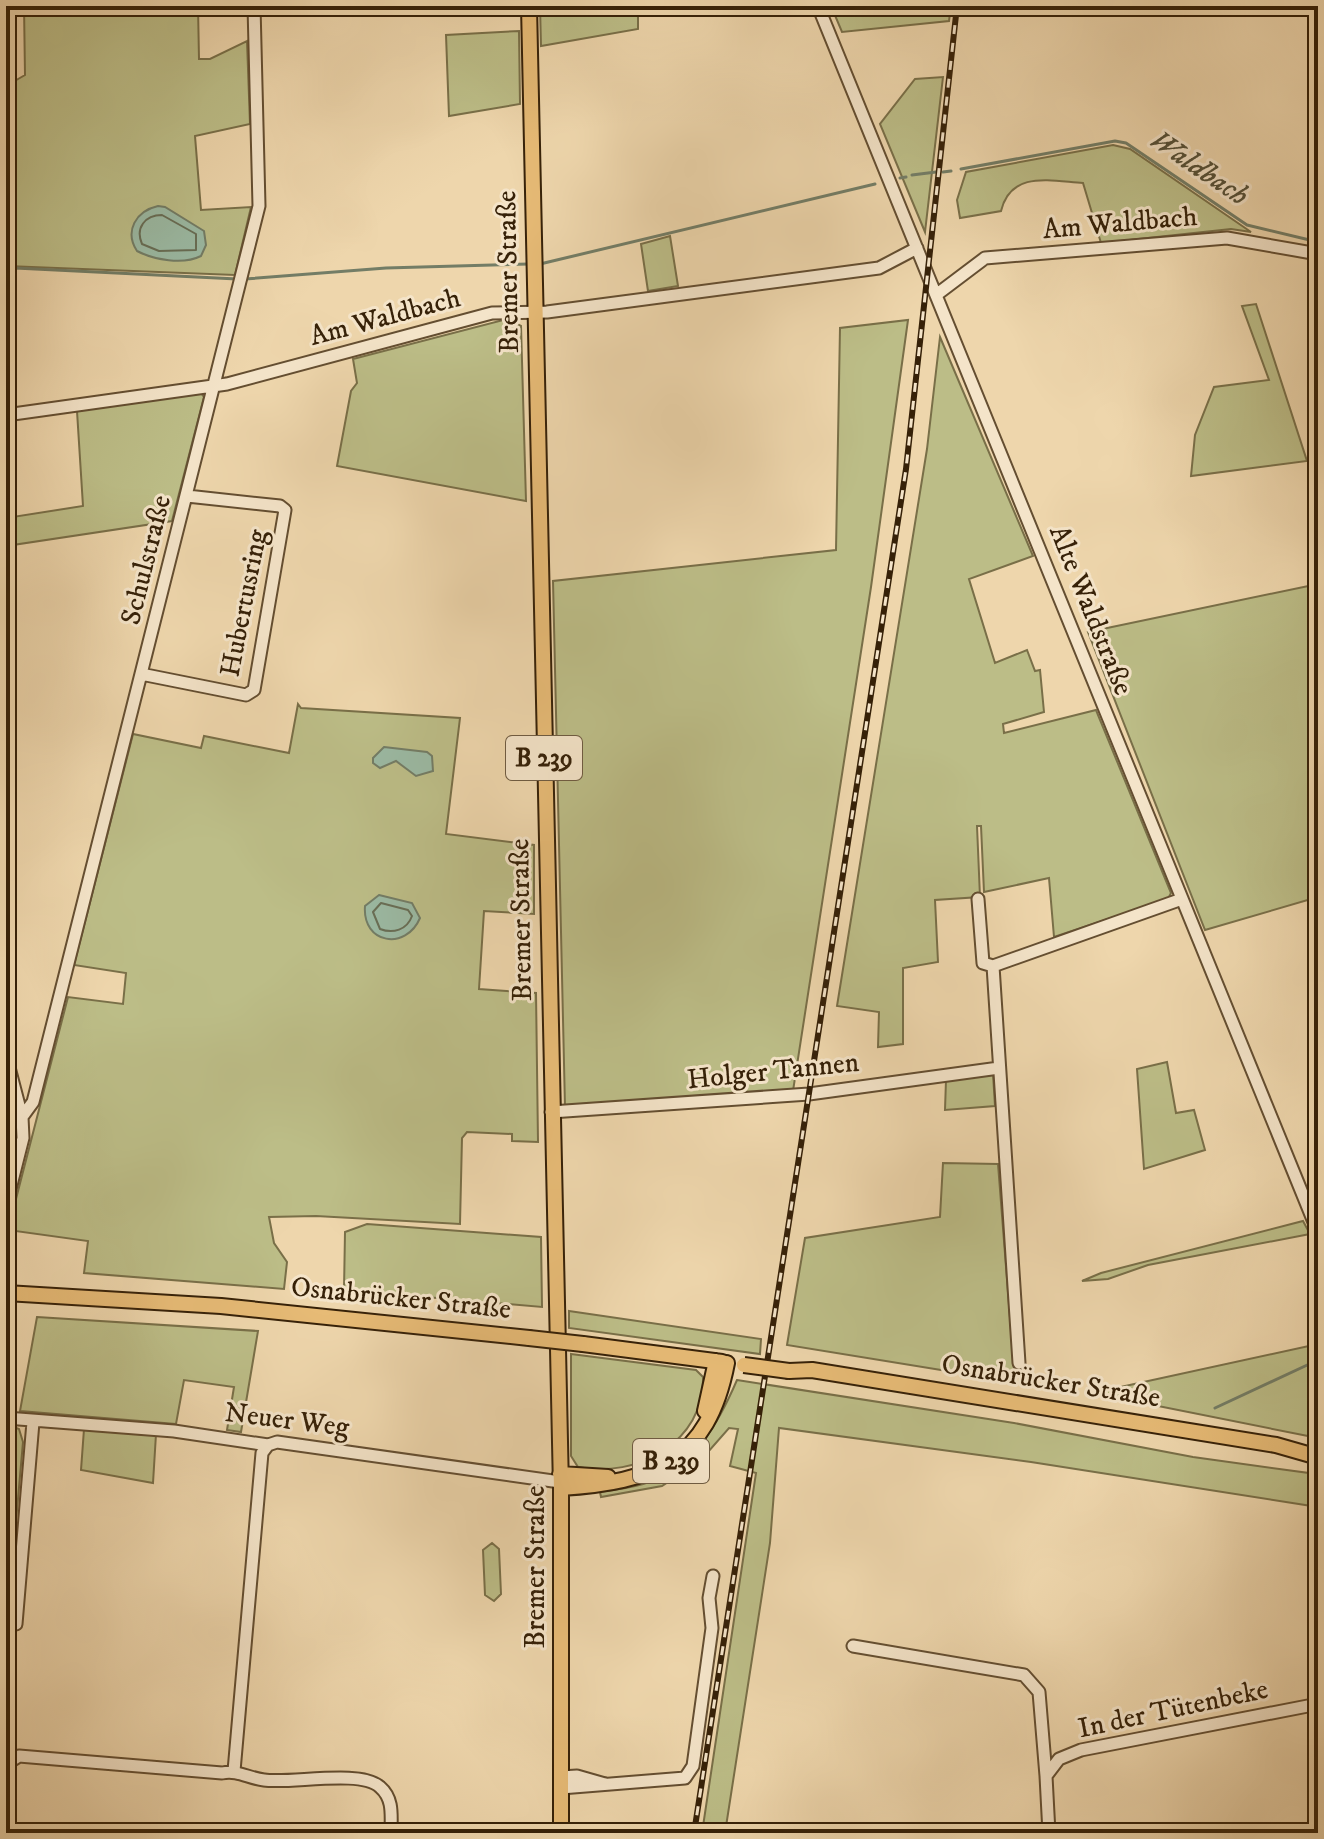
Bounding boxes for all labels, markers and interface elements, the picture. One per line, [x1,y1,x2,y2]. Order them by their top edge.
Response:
water label: Waldbach [1143,122,1255,214]
street label: Bremer Straße [489,190,527,354]
street label: Am Waldbach [1041,199,1199,247]
street label: Am Waldbach [306,280,465,354]
street label: Schulstraße [113,492,179,628]
street label: Alte Waldstraße [1041,520,1141,700]
street label: Hubertusring [213,526,276,680]
road number: B 239 [506,736,582,780]
street label: Bremer Straße [502,838,540,1002]
street label: Holger Tannen [685,1045,861,1097]
street label: Osnabrücker Straße [289,1269,513,1327]
street label: Osnabrücker Straße [939,1346,1163,1416]
street label: Neuer Weg [223,1395,352,1445]
road number: B 239 [633,1439,709,1483]
street label: Bremer Straße [518,1485,553,1649]
street label: In der Tütenbeke [1075,1672,1271,1746]

